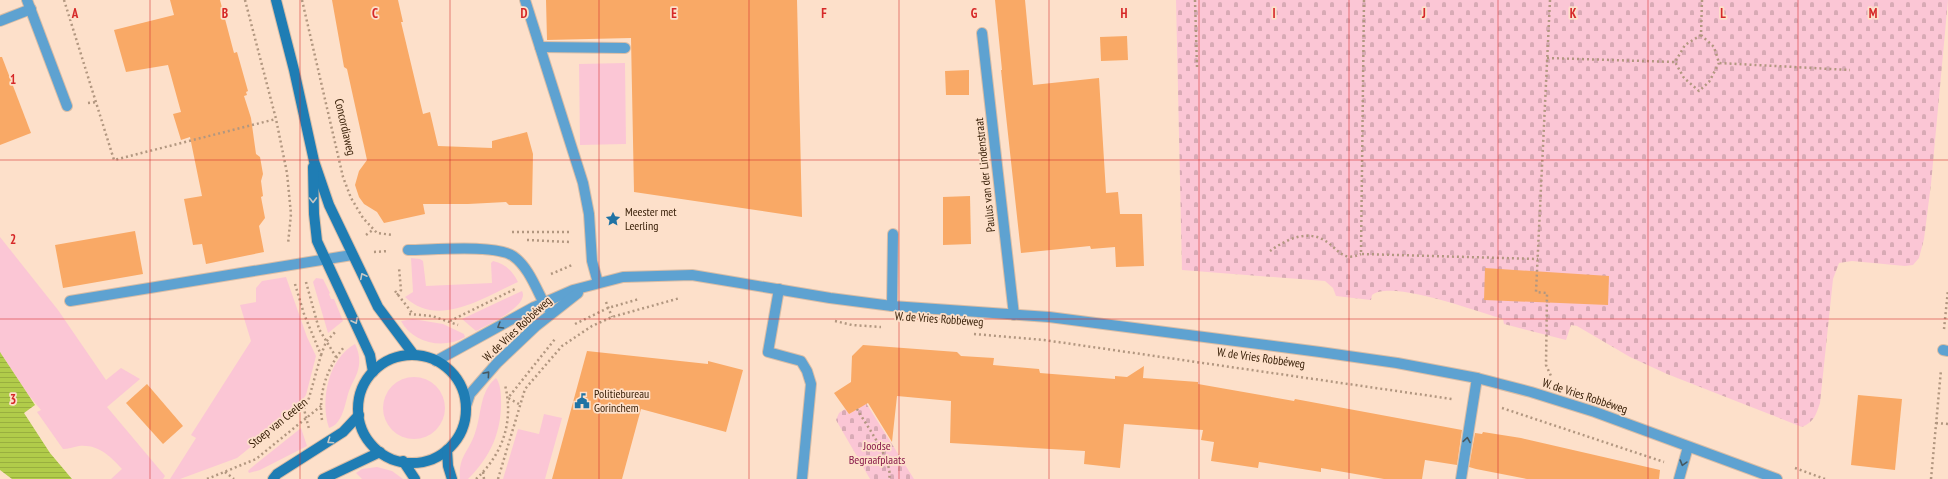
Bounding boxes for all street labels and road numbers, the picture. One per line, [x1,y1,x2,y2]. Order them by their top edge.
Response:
street label: Concordiaweg [332,97,359,157]
street label: Paulus van der Lindenstraat [971,117,998,233]
street label: W. de Vries Robbéweg [479,293,554,364]
street label: W. de Vries Robbéweg [894,308,984,329]
street label: W. de Vries Robbéweg [1216,344,1306,371]
street label: W. de Vries Robbéweg [1541,375,1630,416]
street label: Stoep van Ceelen [245,394,310,451]

